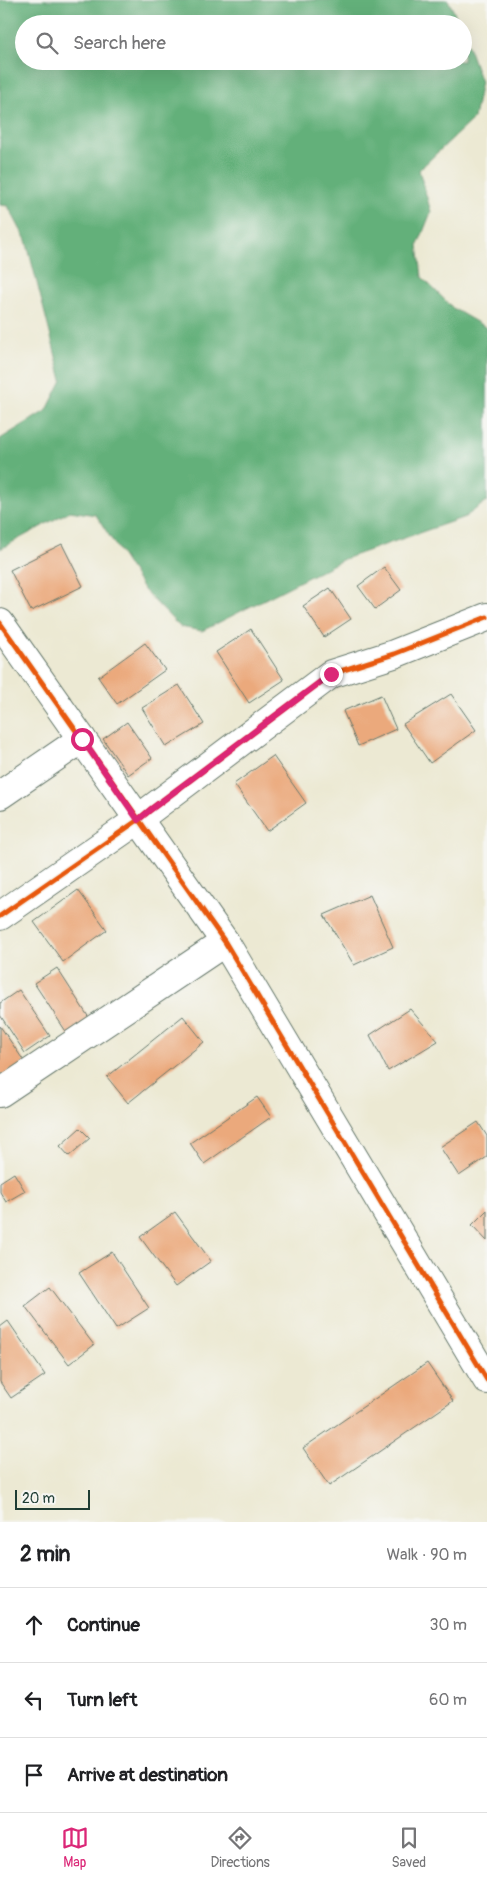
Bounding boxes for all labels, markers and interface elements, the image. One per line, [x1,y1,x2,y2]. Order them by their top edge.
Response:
search box [15,15,472,70]
icon: search [33,29,61,57]
text: Search here [73,31,166,55]
route end [320,663,343,686]
route start [71,728,94,751]
scale bar [15,1487,90,1510]
text: 20 m [22,1490,55,1507]
text: 2 min [20,1541,70,1568]
text: Walk · 90 m [386,1545,467,1565]
icon: ahead [20,1611,48,1639]
text: Continue [67,1613,140,1637]
text: 30 m [429,1615,467,1635]
icon: left [20,1686,48,1714]
text: Turn left [67,1688,137,1712]
text: 60 m [429,1690,467,1710]
icon: arrive [20,1761,48,1789]
text: Arrive at destination [67,1763,228,1787]
tab: Map [61,1824,89,1871]
tab: Directions [210,1824,270,1871]
tab: Saved [391,1824,426,1871]

